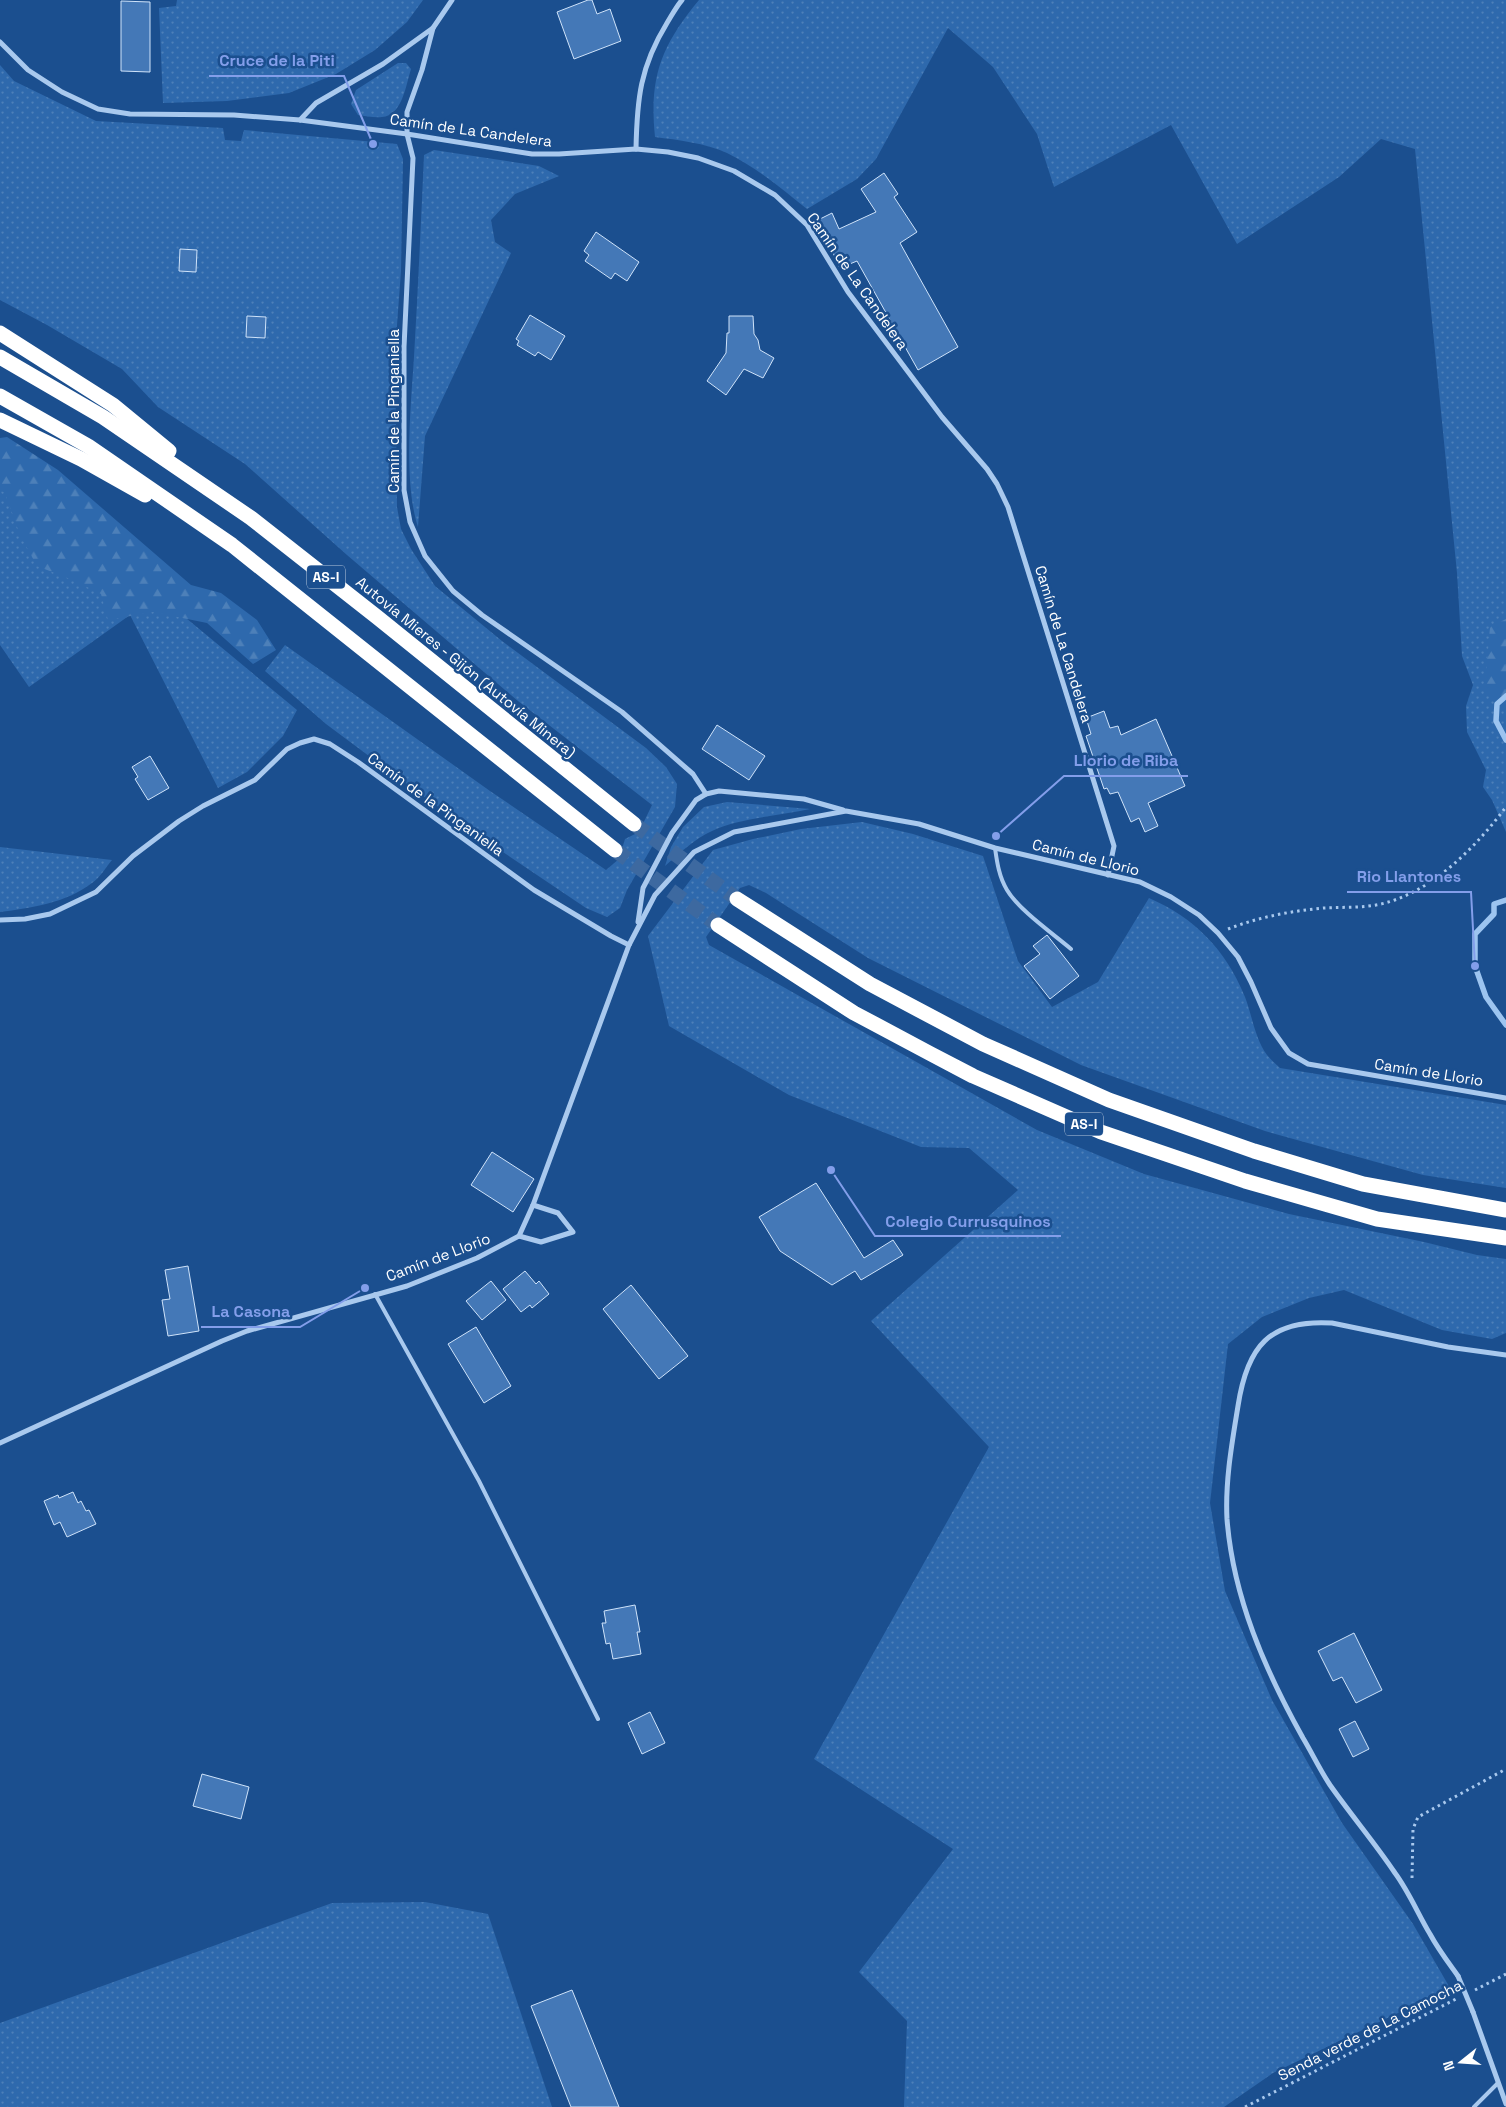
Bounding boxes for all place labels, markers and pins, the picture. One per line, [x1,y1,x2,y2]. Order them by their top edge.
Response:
callout: Cruce de la Piti [209,45,344,76]
callout: Llorio de Riba [1064,745,1188,776]
callout: Rio Llantones [1347,861,1471,892]
callout: Colegio Currusquinos [875,1205,1061,1236]
callout: La Casona [201,1296,300,1327]

